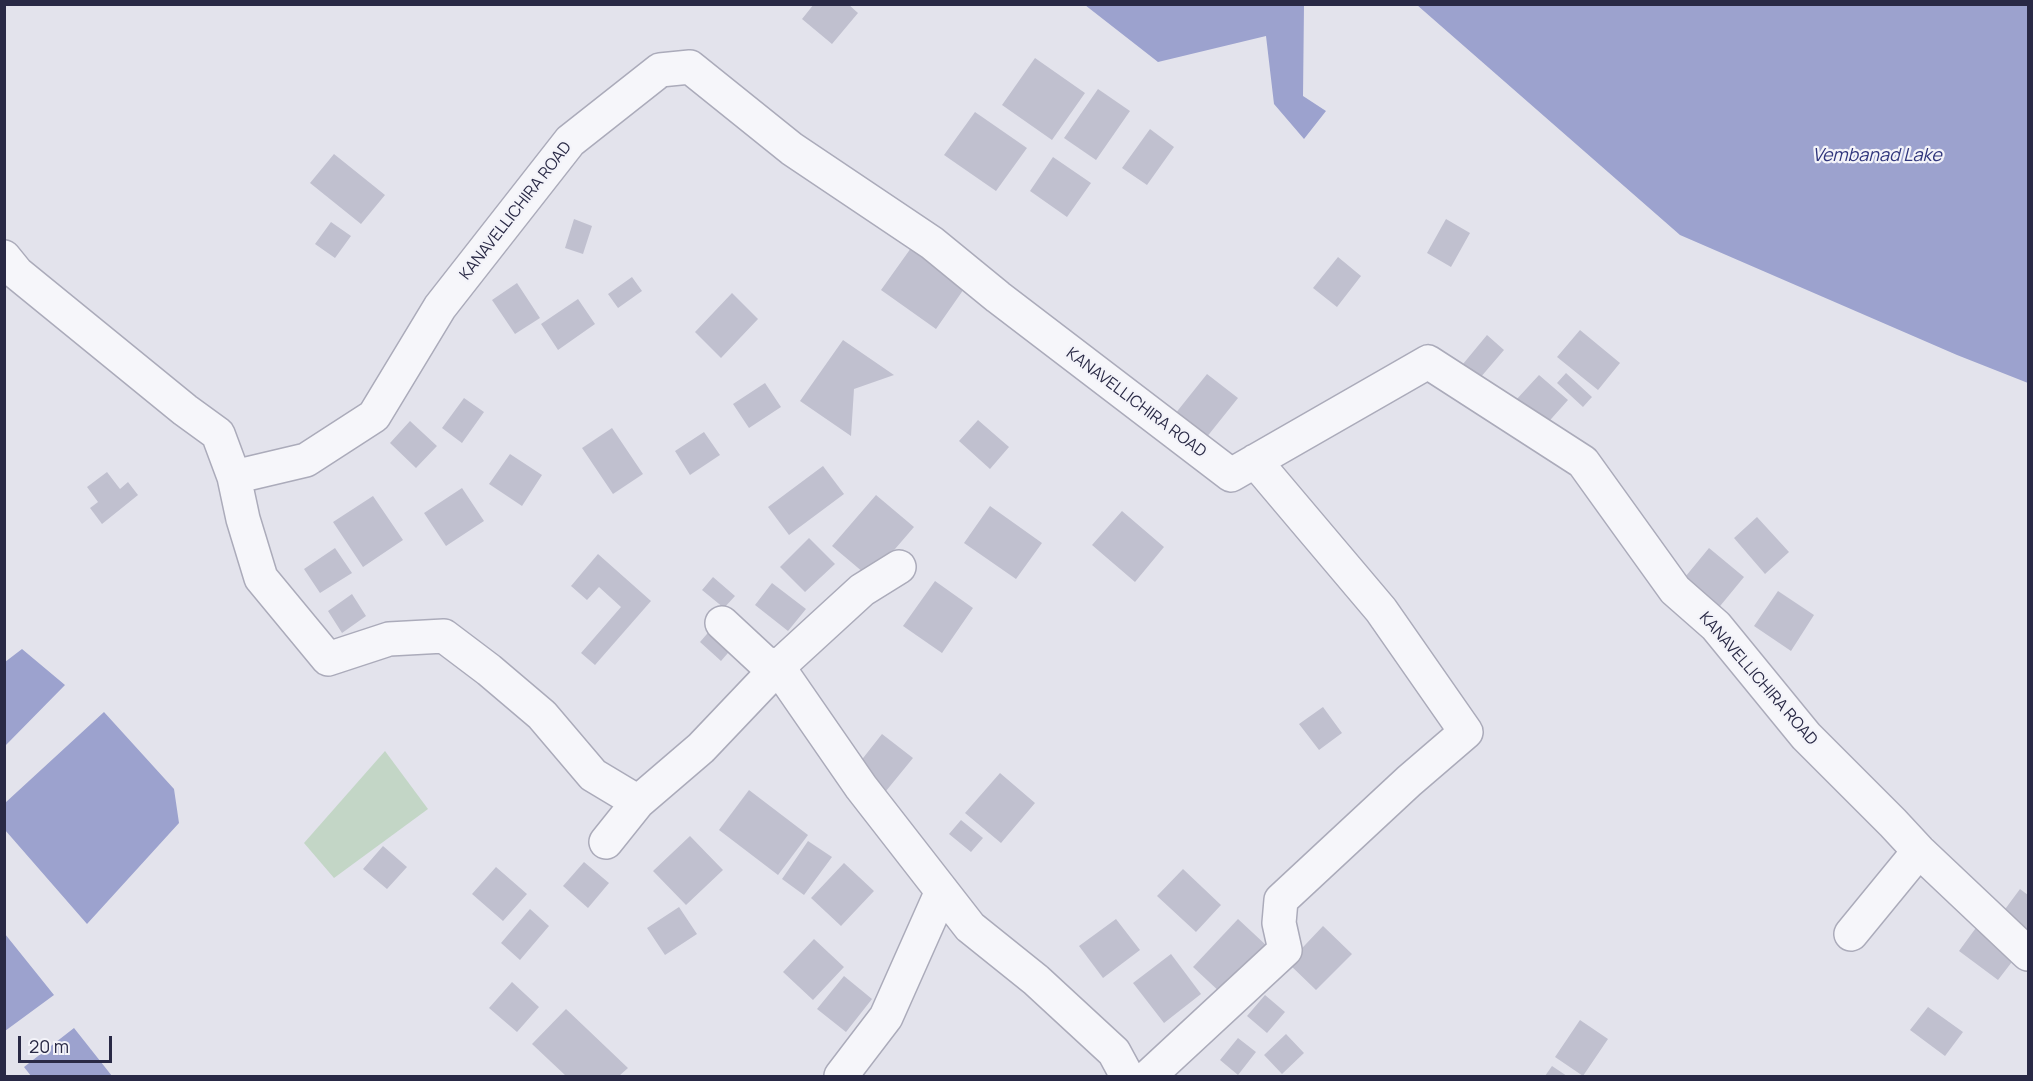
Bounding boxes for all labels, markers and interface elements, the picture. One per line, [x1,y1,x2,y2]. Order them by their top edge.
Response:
street label: KANAVELLICHIRA ROAD [456,138,576,284]
water label: Vembanad Lake [1812,145,1942,167]
street label: KANAVELLICHIRA ROAD [1062,344,1210,462]
street label: KANAVELLICHIRA ROAD [1695,608,1821,750]
scale bar [21,1024,116,1062]
text: 20 m [29,1034,69,1058]

